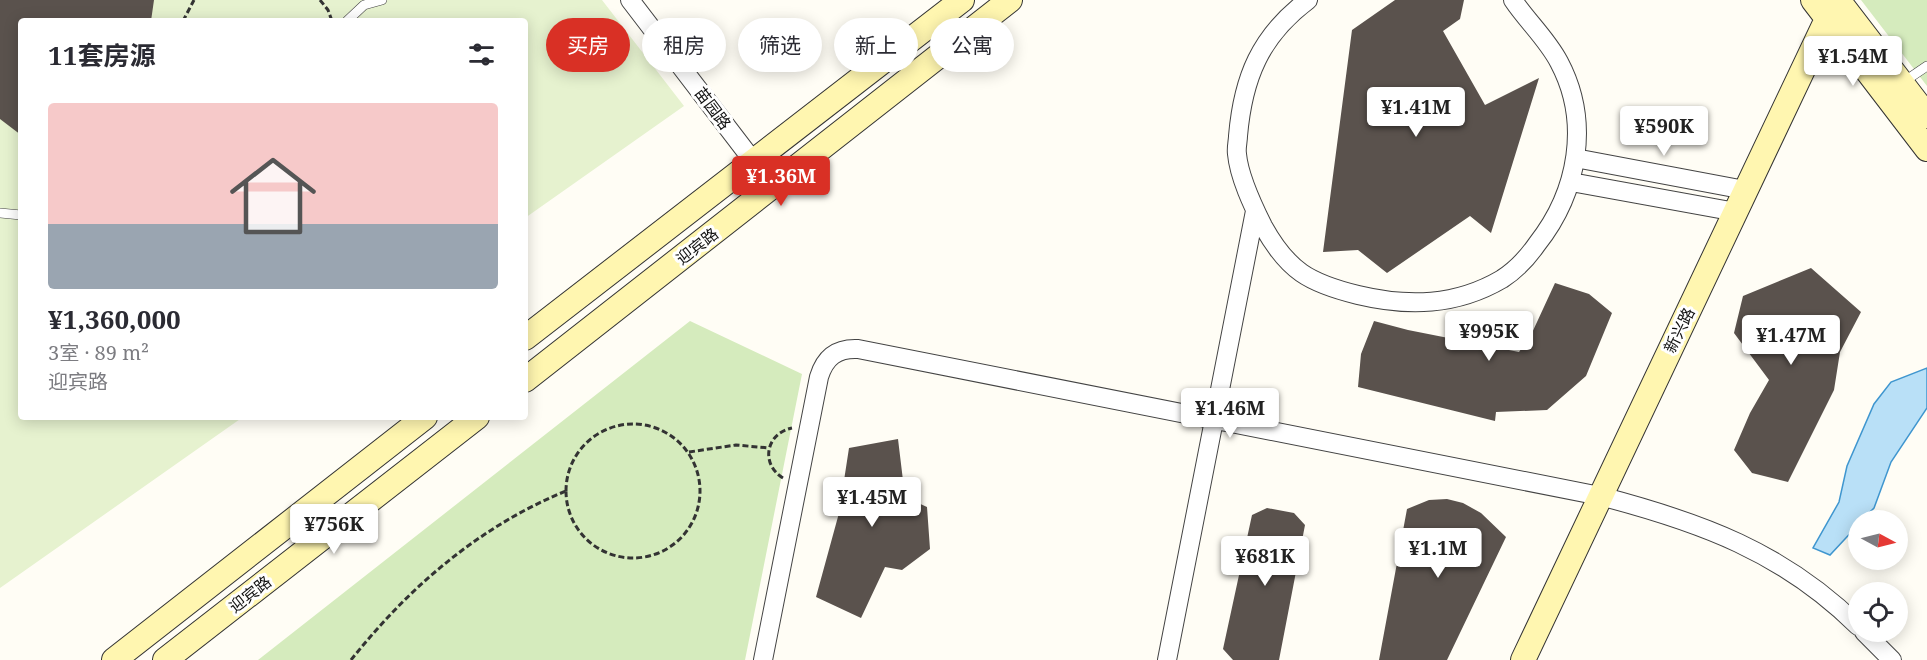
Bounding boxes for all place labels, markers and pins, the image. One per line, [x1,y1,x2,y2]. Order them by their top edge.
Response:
pin: ¥1.54M [1804,36,1902,87]
pin: ¥1.41M [1367,87,1465,138]
pin: ¥590K [1622,106,1706,157]
pin: ¥1.36M [732,156,830,207]
pin: ¥995K [1447,311,1531,362]
pin: ¥1.47M [1742,315,1840,366]
pin: ¥1.46M [1181,388,1279,439]
pin: ¥1.45M [823,477,921,528]
pin: ¥756K [292,504,376,555]
pin: ¥1.1M [1396,528,1480,579]
pin: ¥681K [1223,536,1307,587]

